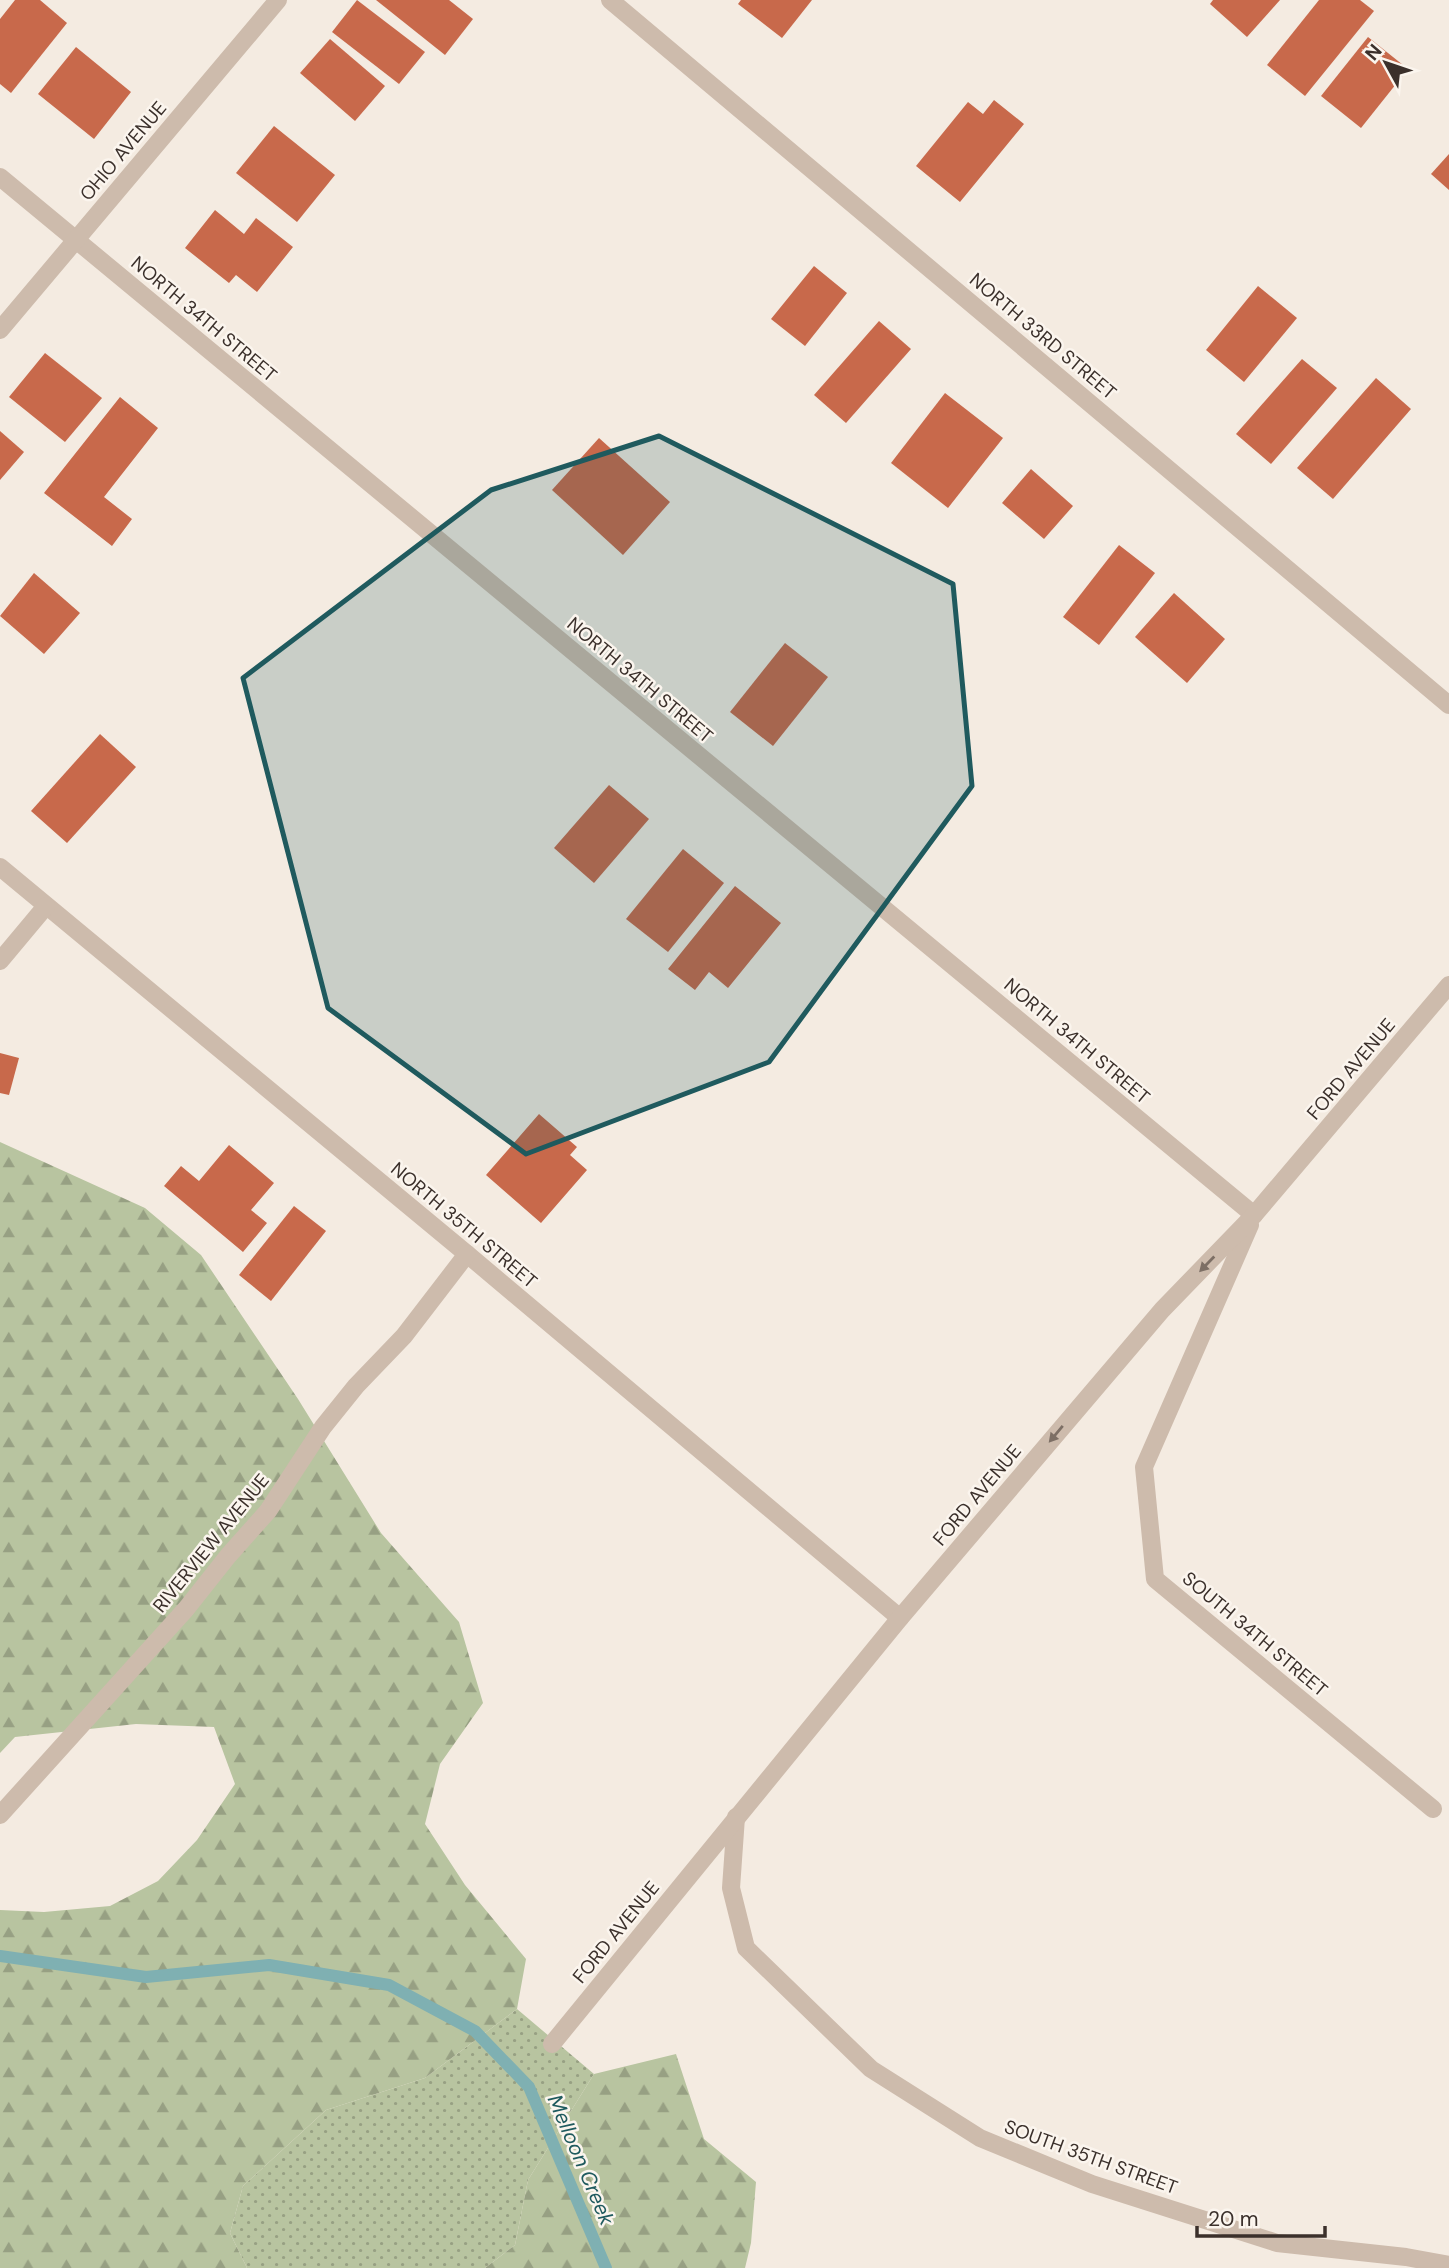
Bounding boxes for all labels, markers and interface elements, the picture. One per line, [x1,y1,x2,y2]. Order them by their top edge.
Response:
north arrow [1351,28,1421,98]
text: N [1359,39,1387,66]
street label: OHIO AVENUE [74,96,172,206]
street label: NORTH 34TH STREET [126,251,282,388]
street label: NORTH 33RD STREET [964,267,1122,405]
street label: NORTH 34TH STREET [562,612,718,749]
street label: NORTH 34TH STREET [999,973,1155,1110]
street label: FORD AVENUE [1301,1013,1401,1125]
street label: NORTH 35TH STREET [386,1156,543,1294]
one-way arrow [1199,1255,1215,1272]
one-way arrow [1049,1426,1064,1443]
street label: FORD AVENUE [927,1439,1027,1551]
street label: RIVERVIEW AVENUE [147,1468,275,1618]
street label: SOUTH 34TH STREET [1177,1566,1333,1702]
street label: FORD AVENUE [567,1876,665,1988]
water label: Melloon Creek [541,2090,621,2230]
street label: SOUTH 35TH STREET [1001,2114,1181,2200]
scale bar [1197,2194,1325,2238]
text: 20 m [1208,2205,1259,2233]

